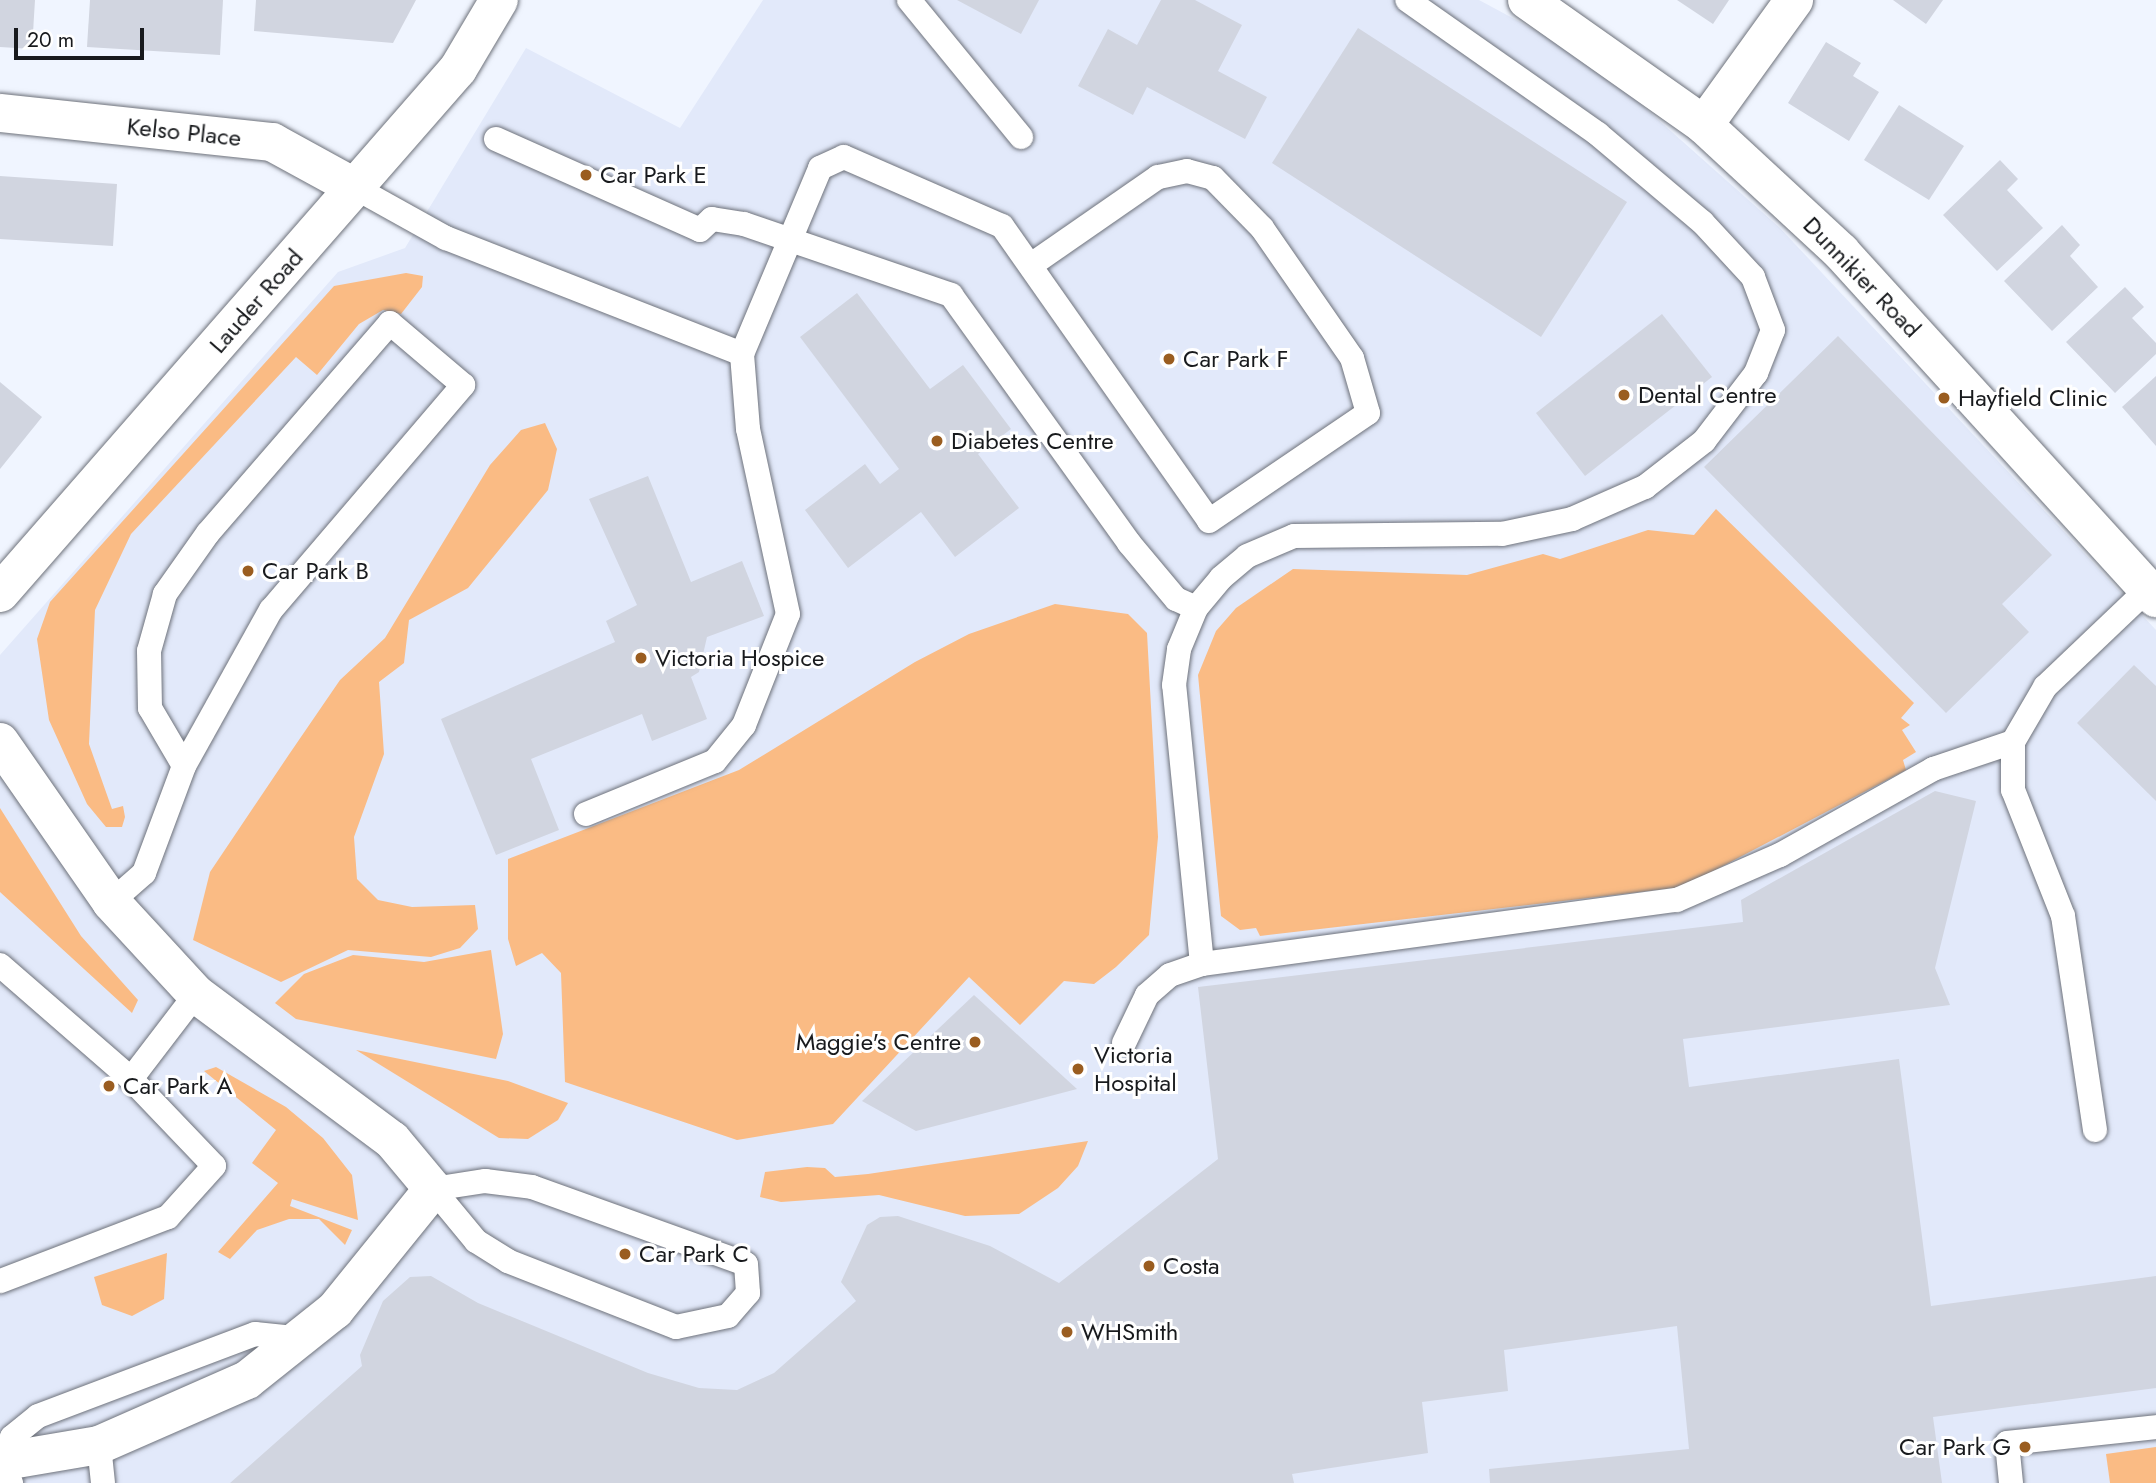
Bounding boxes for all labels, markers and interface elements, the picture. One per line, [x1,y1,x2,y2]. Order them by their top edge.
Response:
scale bar [18,14,147,58]
text: 20 m [27,25,74,55]
street label: Kelso Place [125,112,243,152]
place label: Car Park E [600,161,707,189]
marker: Car Park E [578,167,594,183]
street label: Dunnikier Road [1797,211,1927,343]
street label: Lauder Road [203,243,309,359]
place label: Car Park F [1183,345,1288,373]
marker: Car Park F [1161,351,1177,367]
place label: Dental Centre [1638,381,1777,409]
place label: Hayfield Clinic [1958,384,2108,412]
marker: Dental Centre [1616,387,1632,403]
marker: Hayfield Clinic [1936,390,1952,406]
place label: Diabetes Centre [951,427,1114,455]
marker: Diabetes Centre [929,433,945,449]
place label: Car Park B [262,557,369,585]
marker: Car Park B [240,563,256,579]
place label: Victoria Hospice [655,644,824,672]
marker: Victoria Hospice [633,650,649,666]
place label: Maggie's Centre [796,1028,961,1056]
marker: Maggie's Centre [967,1034,983,1050]
place label: Victoria Hospital [1094,1041,1177,1097]
marker: Victoria Hospital [1068,1059,1088,1079]
place label: Car Park A [123,1072,232,1100]
marker: Car Park A [101,1078,117,1094]
place label: Car Park C [639,1240,749,1268]
marker: Car Park C [617,1246,633,1262]
place label: Costa [1163,1252,1220,1280]
marker: Costa [1141,1258,1157,1274]
place label: WHSmith [1081,1318,1178,1346]
marker: WHSmith [1059,1324,1075,1340]
place label: Car Park G [1899,1433,2011,1461]
marker: Car Park G [2017,1439,2033,1455]

